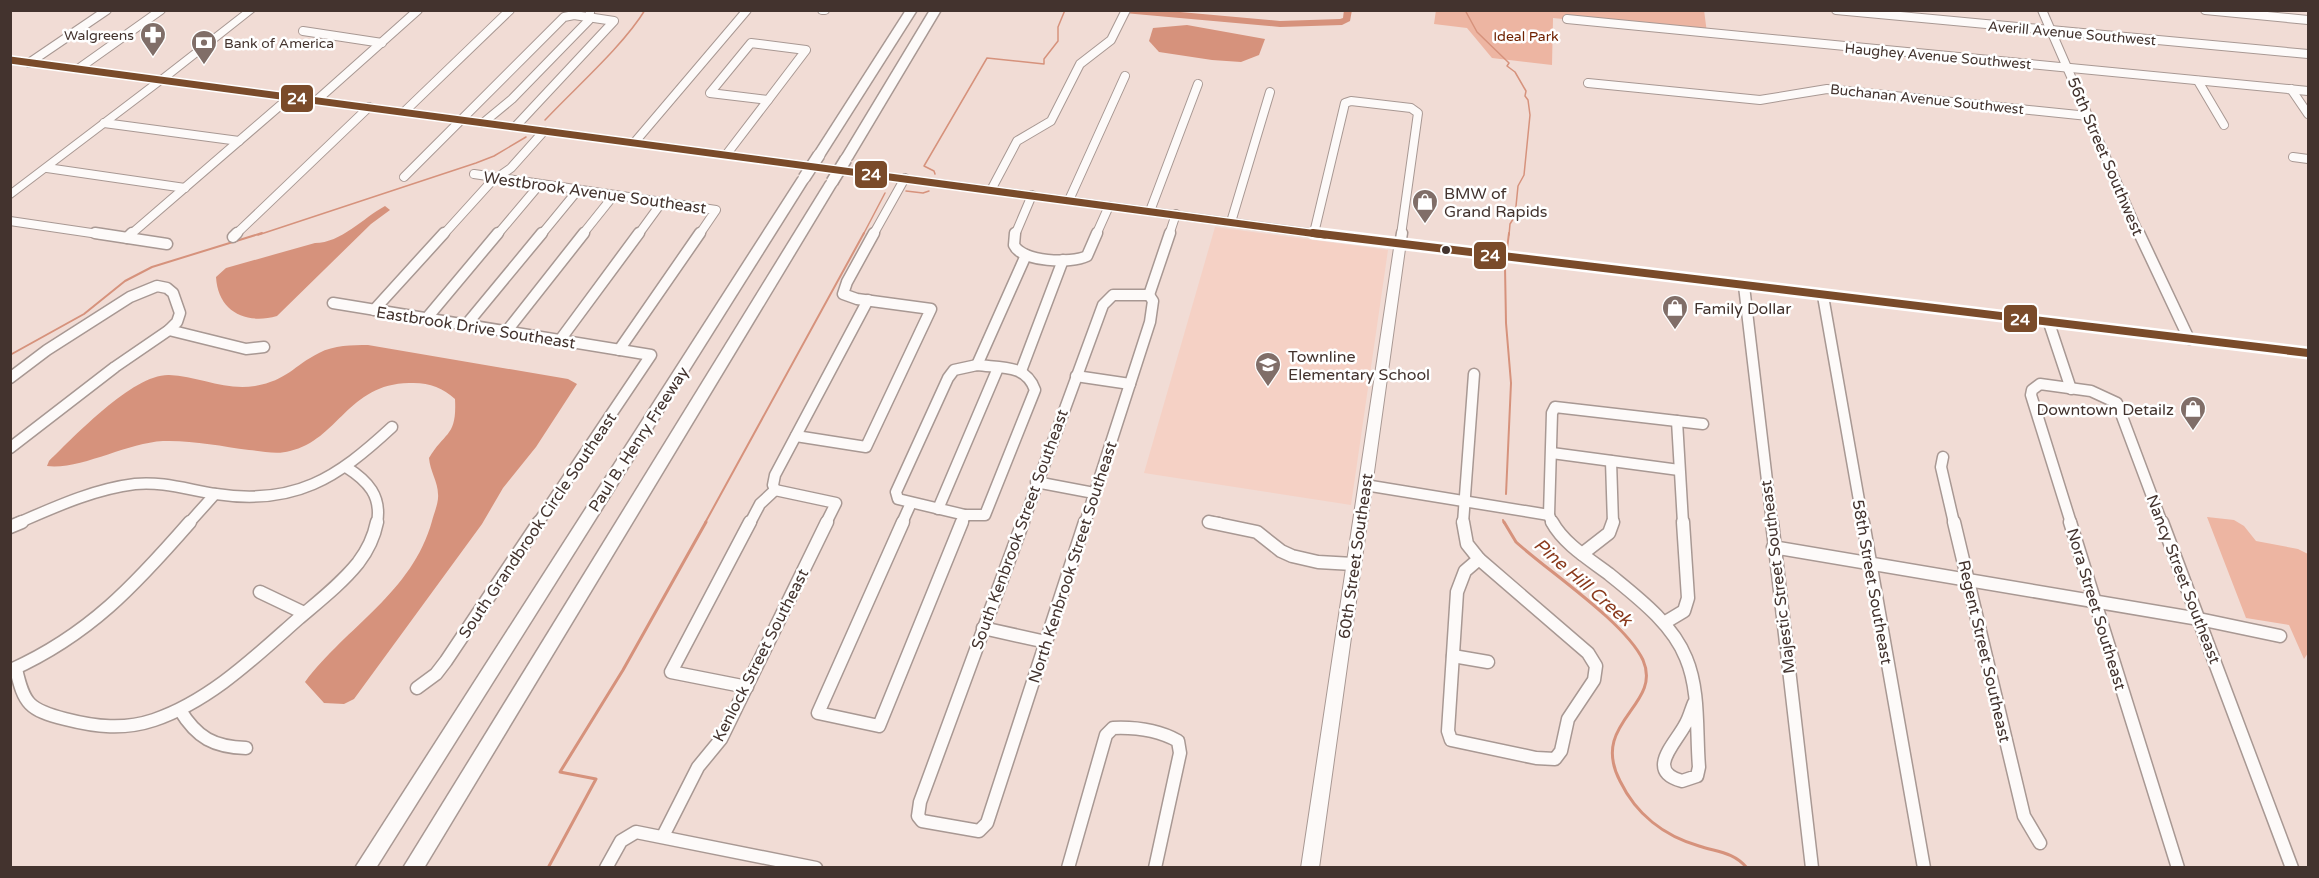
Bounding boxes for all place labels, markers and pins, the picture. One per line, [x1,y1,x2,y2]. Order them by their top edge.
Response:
pharmacy icon: Walgreens [138,20,168,58]
place label: Walgreens [64,27,134,44]
bank icon: Bank of America [189,28,219,66]
place label: Bank of America [224,35,334,52]
place label: BMW of Grand Rapids [1444,184,1547,222]
shop icon: BMW of Grand Rapids [1410,187,1440,225]
unlabelled marker [1440,244,1452,256]
shop icon: Family Dollar [1660,293,1690,331]
place label: Family Dollar [1694,299,1792,319]
place label: Townline Elementary School [1288,347,1430,385]
school or university icon: Townline Elementary School [1253,350,1283,388]
shop icon: Downtown Detailz [2178,394,2208,432]
place label: Downtown Detailz [2036,400,2174,420]

